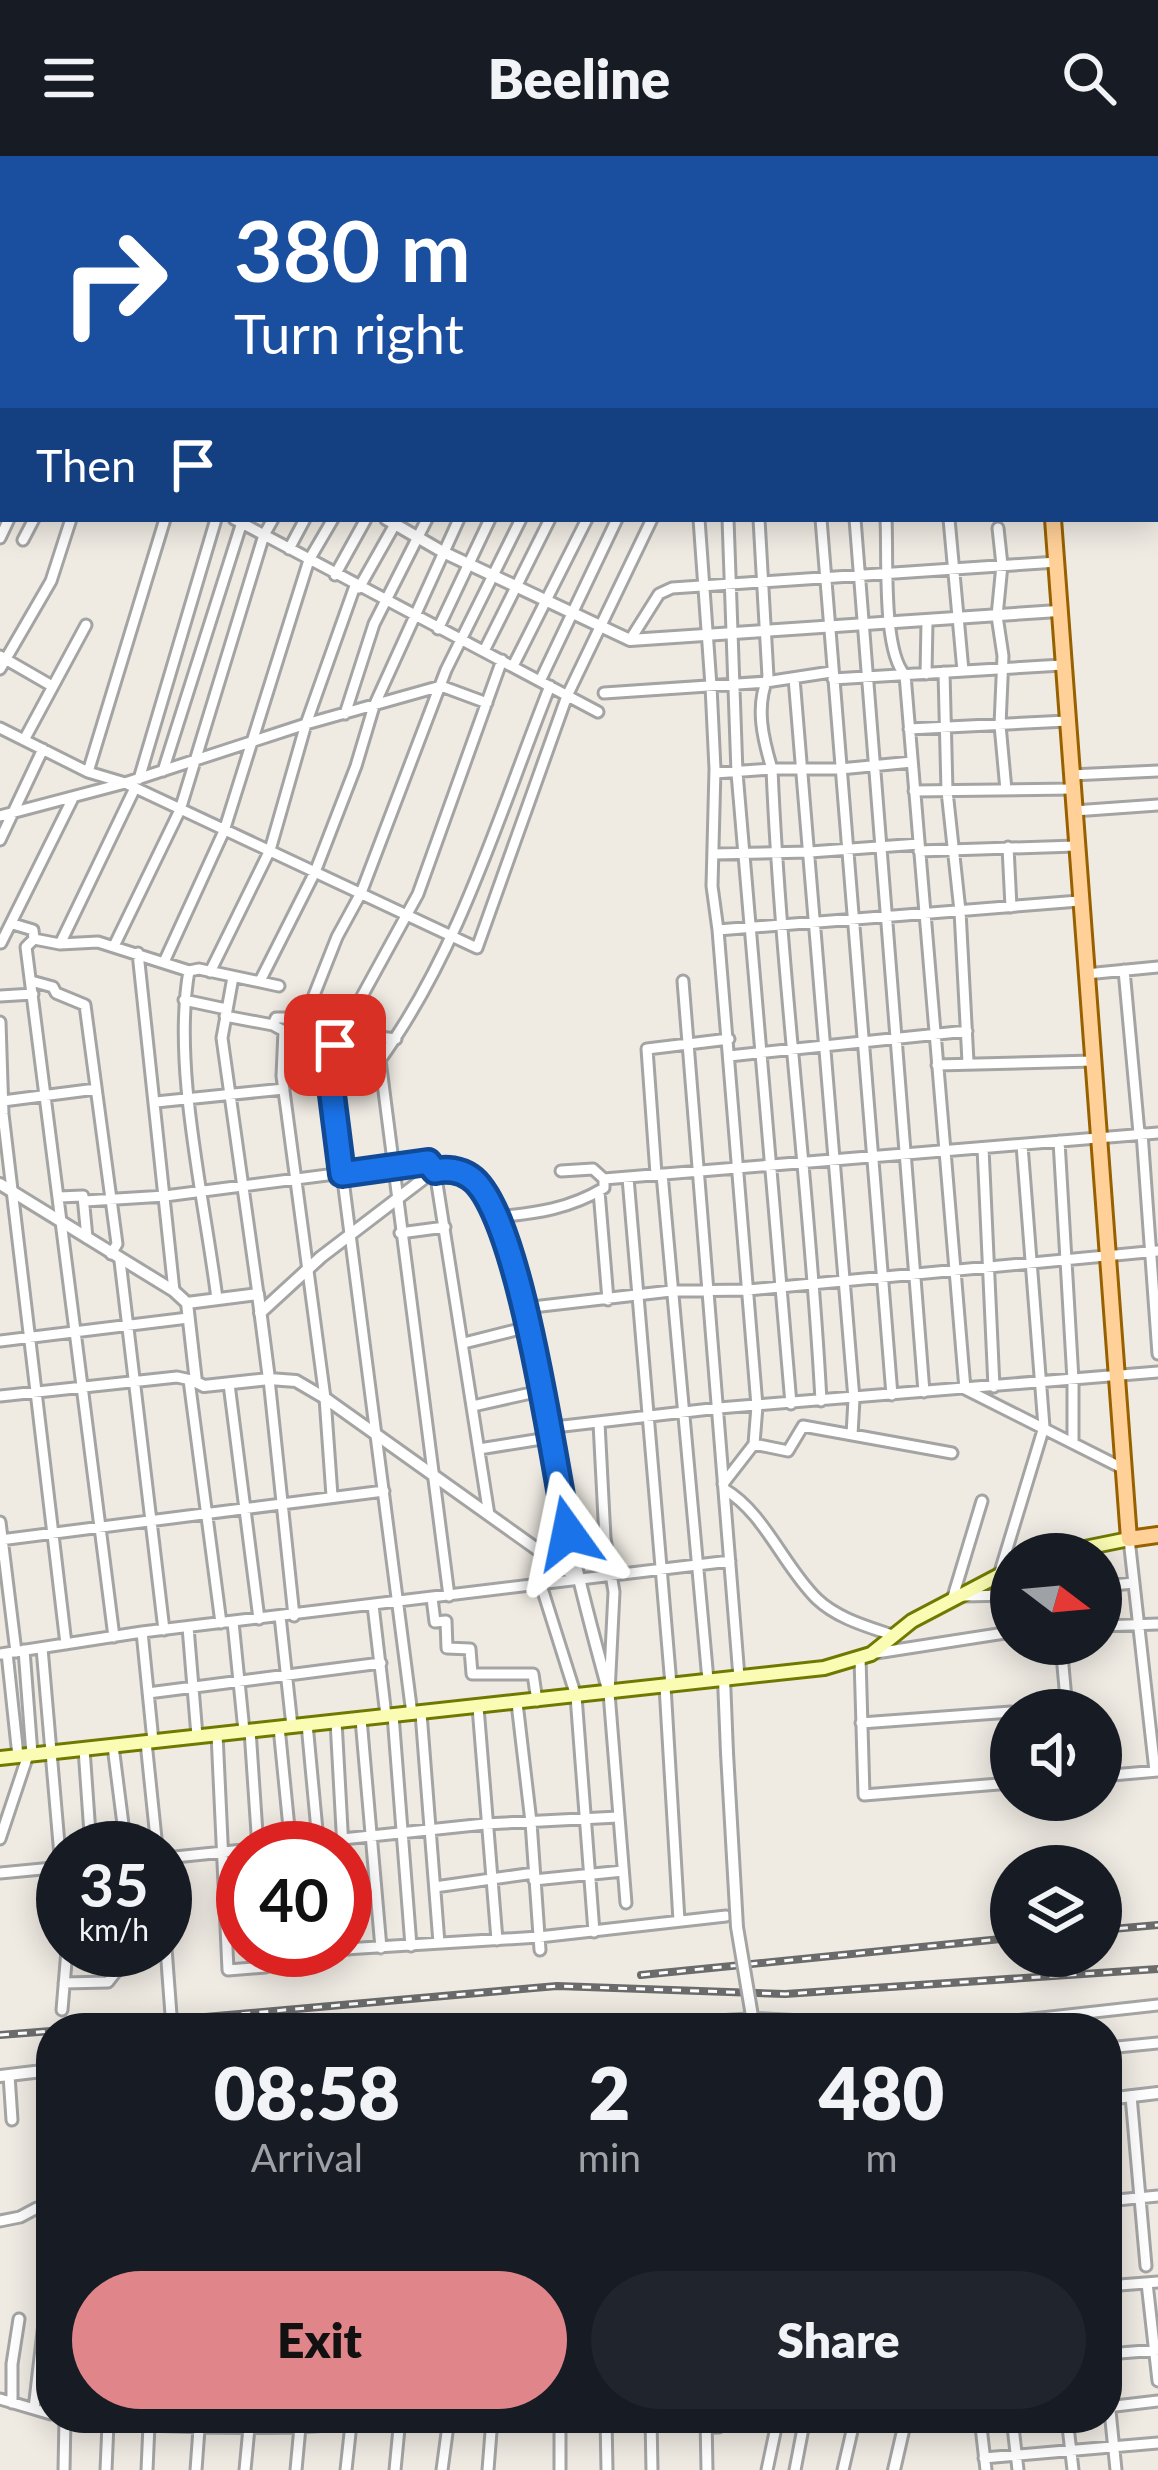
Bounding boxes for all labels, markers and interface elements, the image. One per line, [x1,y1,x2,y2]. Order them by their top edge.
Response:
icon: menu [36,45,102,111]
icon: search [1056,45,1122,111]
text: Beeline [488,46,670,111]
text: 380 m [234,199,471,300]
icon: right [36,204,192,360]
text: Turn right [234,301,464,366]
icon: arrive [160,432,226,498]
text: Then [36,438,136,492]
pin [284,994,386,1096]
icon: arrive [302,1012,368,1078]
position arrow [505,1470,631,1596]
north arrow [990,1533,1122,1665]
map controls [990,1533,1122,1977]
button: sound [990,1689,1122,1821]
speed limit sign: 40 [216,1821,372,1977]
button: layers [990,1845,1122,1977]
text: 35 [79,1848,149,1920]
text: km/h [79,1911,149,1947]
text: 08:58 [214,2049,400,2135]
text: 2 [589,2049,630,2135]
text: 480 [819,2049,944,2135]
text: Arrival [251,2134,363,2180]
text: min [578,2134,641,2180]
text: m [865,2134,898,2180]
button: Exit [72,2271,567,2409]
button: Share [591,2271,1086,2409]

